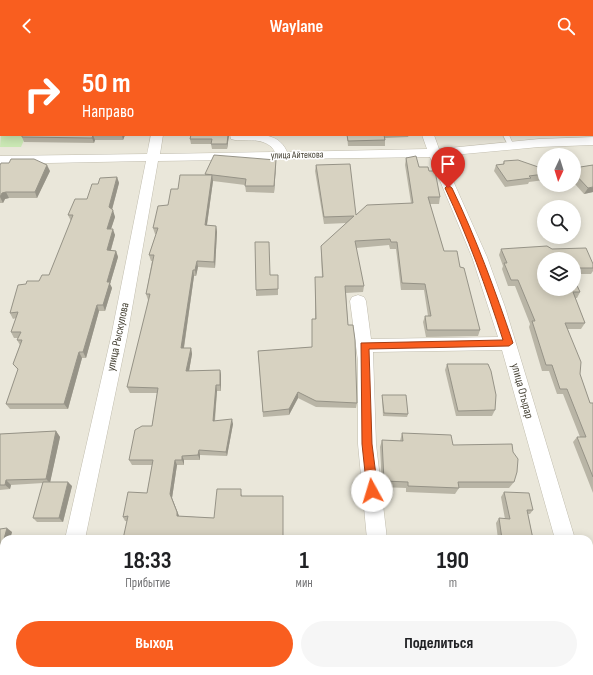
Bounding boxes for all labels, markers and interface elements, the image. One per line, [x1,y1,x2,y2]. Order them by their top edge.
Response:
icon: back [16,15,38,37]
icon: search [555,15,577,37]
text: Waylane [270,16,323,37]
text: 50 m [82,67,131,100]
icon: right [16,68,68,120]
text: Направо [82,101,134,122]
pin [431,147,465,188]
north arrow [537,148,581,192]
map controls [537,148,581,296]
street label: улица Айтекова [270,149,324,161]
icon: arrive [437,153,459,175]
button: search [537,200,581,244]
button: layers [537,252,581,296]
street label: улица Рыскулова [103,301,133,373]
street label: улица Отырар [507,362,537,420]
position arrow [351,470,393,512]
text: 18:33 [124,546,172,575]
text: 1 [299,546,309,575]
text: 190 [437,546,469,575]
text: Прибытие [125,575,170,591]
text: мин [296,575,313,591]
text: m [449,575,457,591]
button: Выход [16,621,293,667]
button: Поделиться [301,621,577,667]

